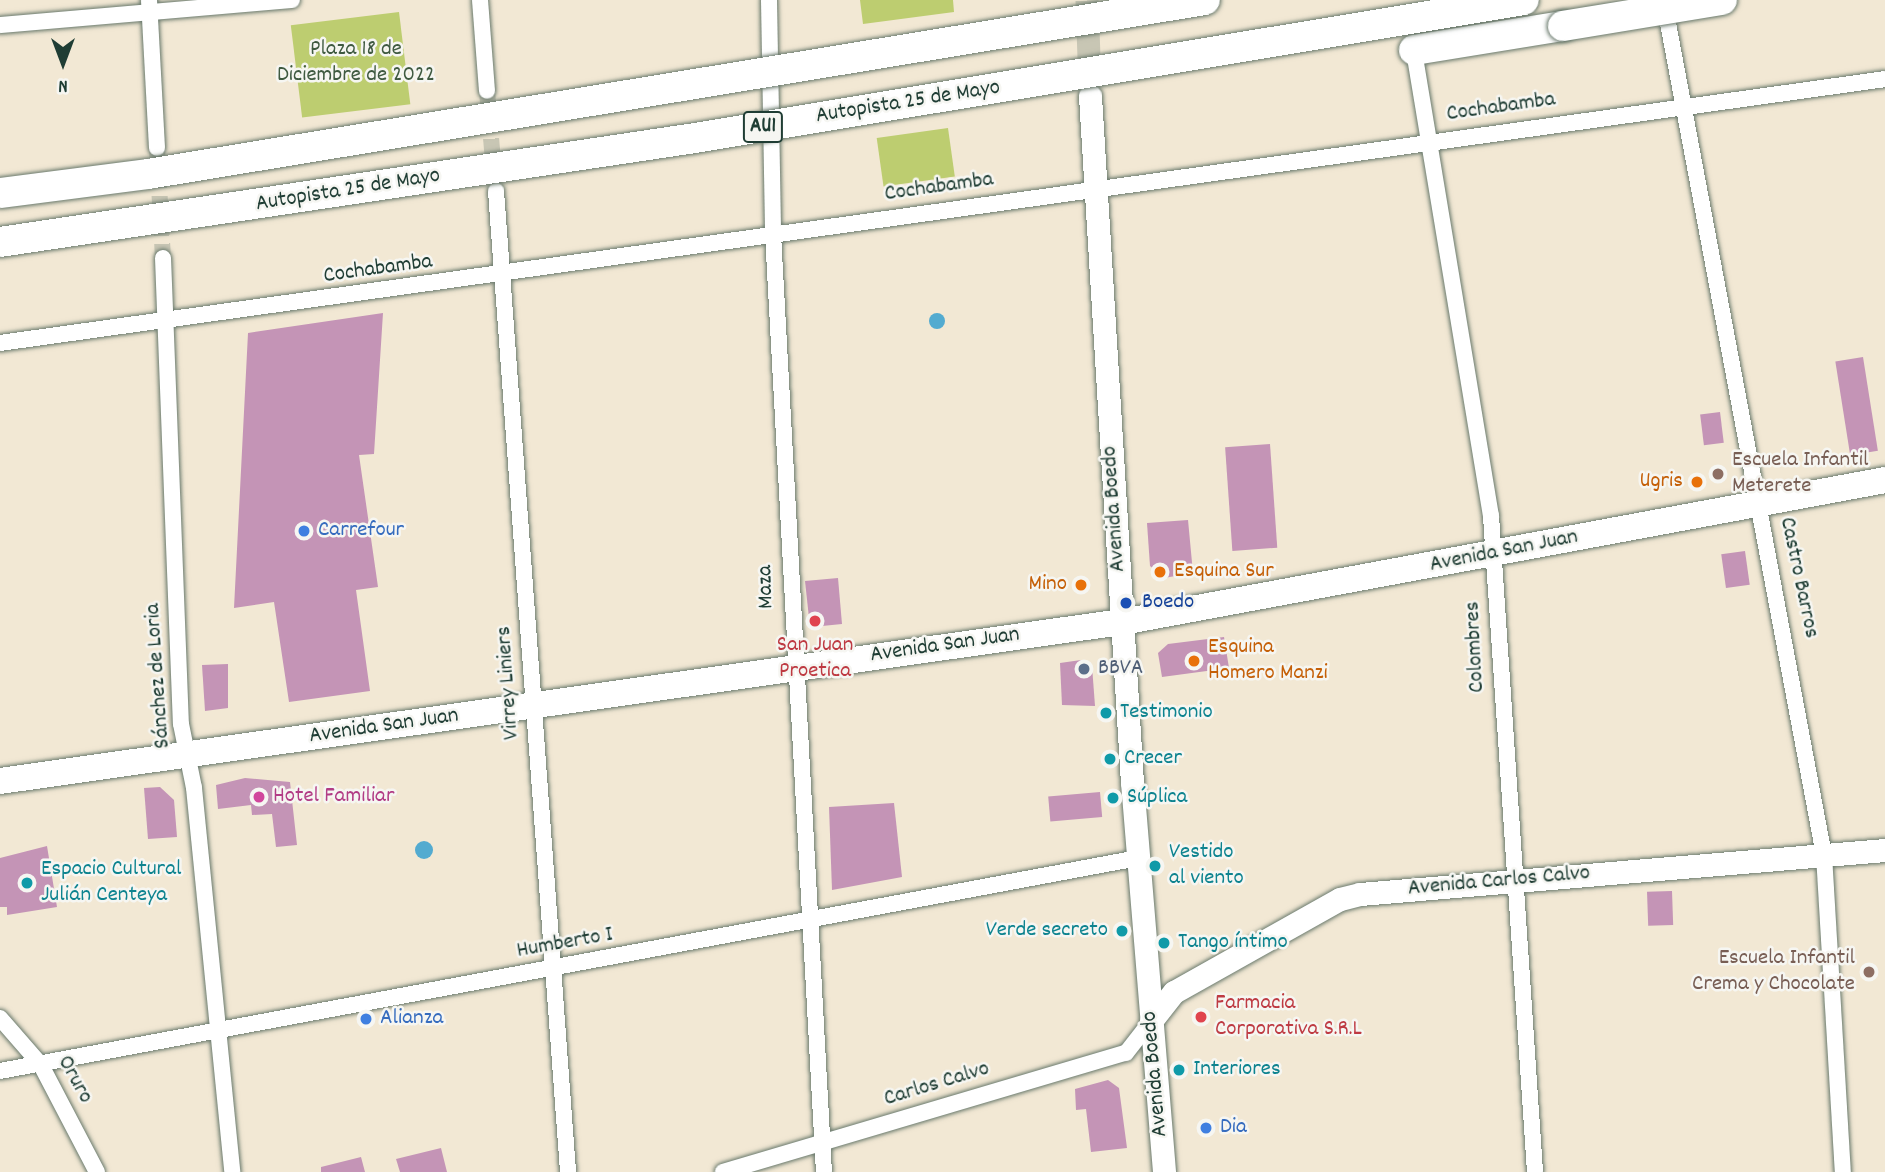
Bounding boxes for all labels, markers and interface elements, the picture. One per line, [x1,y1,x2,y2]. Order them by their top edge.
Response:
north arrow [28,28,98,98]
park label: Plaza 18 de Diciembre de 2022 [277,36,435,90]
text: N [58,71,68,98]
street label: Autopista 25 de Mayo [814,75,1002,131]
street label: Cochabamba [1445,87,1557,129]
road number: AU1 [742,110,784,144]
street label: Autopista 25 de Mayo [254,163,442,219]
street label: Cochabamba [883,167,995,209]
street label: Cochabamba [322,249,434,291]
street label: Avenida Boedo [1097,445,1133,573]
place label: Escuela Infantil Meterete [1732,447,1868,501]
marker: Escuela Infantil Meterete [1710,466,1726,482]
place label: Ugris [1639,468,1683,496]
marker: Ugris [1689,474,1705,490]
street label: Castro Barros [1772,515,1824,641]
place label: Carrefour [318,517,404,545]
marker: Carrefour [296,523,312,539]
street label: Avenida San Juan [1428,524,1580,580]
place label: Esquina Sur [1174,558,1274,586]
marker: Esquina Sur [1152,564,1168,580]
street label: Maza [752,565,782,609]
place label: Mino [1028,571,1067,599]
marker: Mino [1073,577,1089,593]
place label: Boedo [1142,589,1194,617]
marker: Boedo [1116,593,1136,613]
street label: Colombres [1460,601,1492,693]
street label: Sánchez de Loria [140,602,178,750]
marker: San Juan Proetica [807,613,823,629]
street label: Avenida San Juan [869,622,1021,670]
street label: Virrey Liniers [491,625,527,741]
place label: San Juan Proetica [777,632,853,686]
place label: Esquina Homero Manzi [1208,634,1328,688]
marker: Esquina Homero Manzi [1186,653,1202,669]
place label: BBVA [1098,655,1143,683]
marker: BBVA [1076,661,1092,677]
place label: Testimonio [1120,699,1213,727]
street label: Avenida San Juan [308,703,460,751]
marker: Testimonio [1098,705,1114,721]
place label: Crecer [1124,745,1182,773]
marker: Crecer [1102,751,1118,767]
place label: Hotel Familiar [273,783,394,811]
place label: Súplica [1127,784,1187,812]
marker: Hotel Familiar [251,789,267,805]
marker: Súplica [1105,790,1121,806]
place label: Vestido al viento [1169,839,1244,893]
place label: Espacio Cultural Julián Centeya [41,856,181,910]
marker: Vestido al viento [1147,858,1163,874]
street label: Avenida Carlos Calvo [1407,860,1591,904]
marker: Espacio Cultural Julián Centeya [19,875,35,891]
place label: Verde secreto [986,917,1108,945]
street label: Humberto I [515,922,615,966]
marker: Verde secreto [1114,923,1130,939]
place label: Tango íntimo [1178,929,1288,957]
marker: Tango íntimo [1156,935,1172,951]
place label: Escuela Infantil Crema y Chocolate [1692,945,1855,999]
marker: Escuela Infantil Crema y Chocolate [1861,964,1877,980]
place label: Farmacia Corporativa S.R.L [1215,990,1362,1044]
place label: Alianza [380,1005,443,1033]
marker: Farmacia Corporativa S.R.L [1193,1009,1209,1025]
street label: Avenida Boedo [1137,1010,1175,1138]
marker: Alianza [358,1011,374,1027]
street label: Oruro [50,1051,98,1109]
street label: Carlos Calvo [881,1056,993,1114]
place label: Interiores [1193,1056,1281,1084]
marker: Interiores [1171,1062,1187,1078]
place label: Dia [1220,1114,1247,1142]
marker: Dia [1198,1120,1214,1136]

